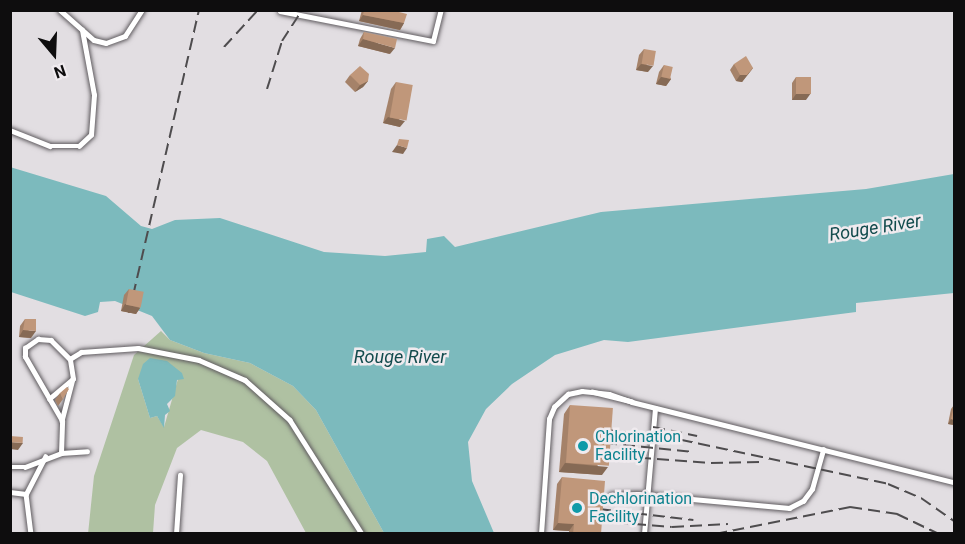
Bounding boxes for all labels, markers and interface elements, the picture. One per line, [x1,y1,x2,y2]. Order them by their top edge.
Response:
north arrow [24,24,84,84]
text: N [52,61,68,82]
water label: Rouge River [828,210,922,246]
water label: Rouge River [354,346,446,368]
place label: Chlorination Facility [595,427,681,465]
marker: Chlorination Facility [576,439,590,453]
place label: Dechlorination Facility [589,489,692,527]
marker: Dechlorination Facility [570,501,584,515]

